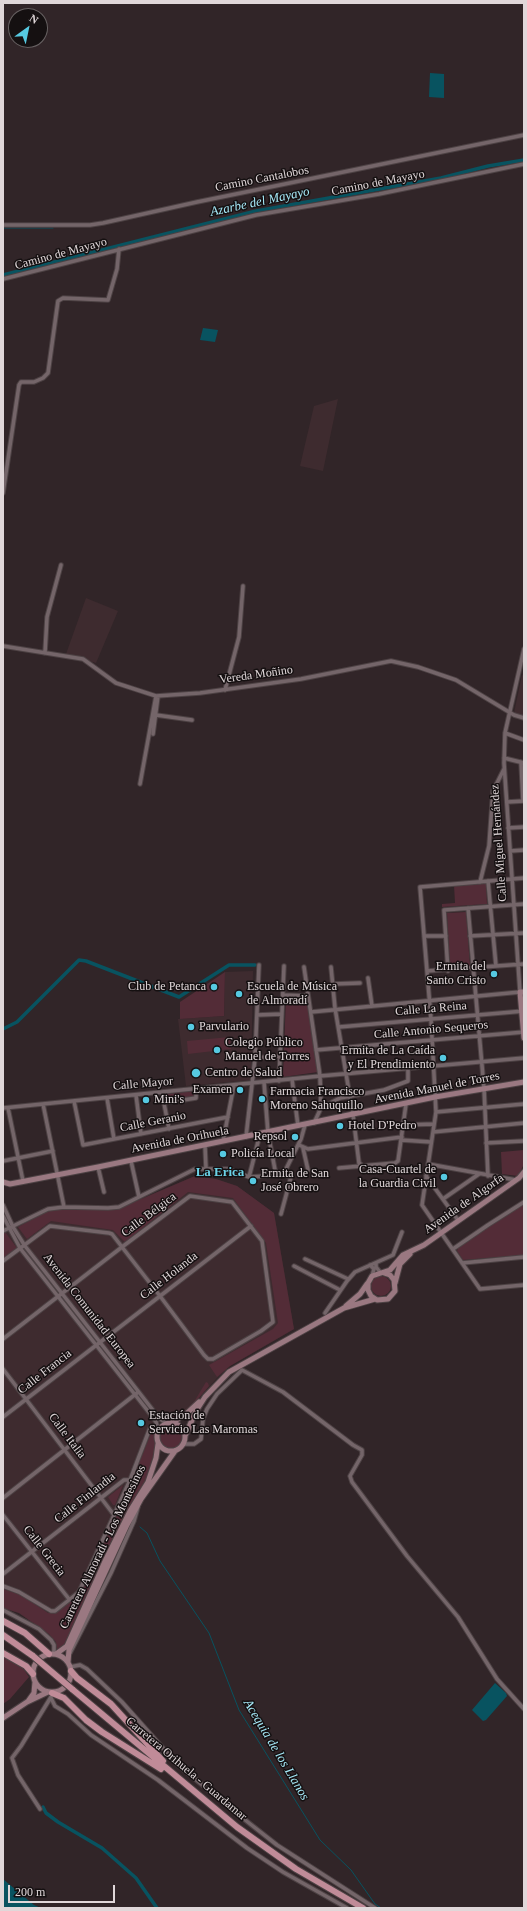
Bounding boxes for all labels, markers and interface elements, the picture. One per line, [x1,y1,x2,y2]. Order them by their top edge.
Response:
north arrow [8,8,48,48]
text: N [27,12,41,26]
street label: Camino Cantalobos [214,163,310,195]
street label: Camino de Mayayo [330,167,426,199]
water label: Azarbe del Mayayo [209,184,311,220]
street label: Camino de Mayayo [13,235,109,273]
street label: Vereda Moñino [218,663,294,687]
street label: Calle Miguel Hernández [488,784,510,902]
place label: Ermita del Santo Cristo [426,960,486,988]
marker: Ermita del Santo Cristo [489,969,499,979]
place label: Club de Petanca [128,980,206,994]
place label: Escuela de Música de Almoradí [247,980,337,1008]
marker: Club de Petanca [209,982,219,992]
marker: Escuela de Música de Almoradí [234,989,244,999]
street label: Calle La Reina [395,999,467,1019]
street label: Calle Antonio Sequeros [373,1018,489,1042]
place label: Parvulario [199,1020,249,1034]
marker: Parvulario [186,1022,196,1032]
place label: Colegio Público Manuel de Torres [225,1036,309,1064]
place label: Ermita de La Caída y El Prendimiento [341,1044,435,1072]
marker: Colegio Público Manuel de Torres [212,1045,222,1055]
marker: Ermita de La Caída y El Prendimiento [438,1053,448,1063]
place label: Centro de Salud [205,1066,282,1080]
marker: Centro de Salud [190,1067,202,1079]
street label: Avenida Manuel de Torres [373,1069,501,1107]
street label: Calle Mayor [112,1074,174,1094]
place label: Examen [193,1083,232,1097]
marker: Examen [235,1085,245,1095]
place label: Farmacia Francisco Moreno Sahuquillo [270,1085,364,1113]
place label: Mini's [154,1093,184,1107]
marker: Farmacia Francisco Moreno Sahuquillo [257,1094,267,1104]
marker: Mini's [141,1095,151,1105]
street label: Calle Geranio [119,1109,187,1135]
place label: Hotel D'Pedro [348,1119,416,1133]
marker: Hotel D'Pedro [335,1121,345,1131]
street label: Avenida de Orihuela [130,1123,230,1157]
place label: Repsol [254,1130,287,1144]
marker: Repsol [290,1132,300,1142]
place label: Policía Local [231,1147,295,1161]
marker: Policía Local [218,1149,228,1159]
place label: Casa-Cuartel de la Guardia Civil [359,1163,436,1191]
district label: La Erica [196,1165,244,1181]
place label: Ermita de San José Obrero [261,1167,329,1195]
street label: Avenida de Algorfa [421,1171,507,1237]
marker: Casa-Cuartel de la Guardia Civil [439,1172,449,1182]
marker: Ermita de San José Obrero [248,1176,258,1186]
street label: Calle Bélgica [119,1190,179,1240]
street label: Calle Holanda [137,1249,201,1303]
street label: Avenida Comunidad Europea [40,1251,138,1371]
street label: Calle Francia [15,1347,75,1397]
place label: Estación de Servicio Las Maromas [149,1409,258,1437]
street label: Calle Italia [45,1411,89,1461]
marker: Estación de Servicio Las Maromas [136,1418,146,1428]
street label: Carretera Almoradí - Los Montesinos [57,1463,149,1631]
street label: Calle Finlandia [52,1470,118,1526]
street label: Calle Grecia [20,1523,68,1579]
water label: Acequia de los Llanos [240,1697,312,1803]
street label: Carretera Orihuela - Guardamar [123,1714,249,1824]
scale bar [10,1877,117,1903]
text: 200 m [15,1885,45,1899]

